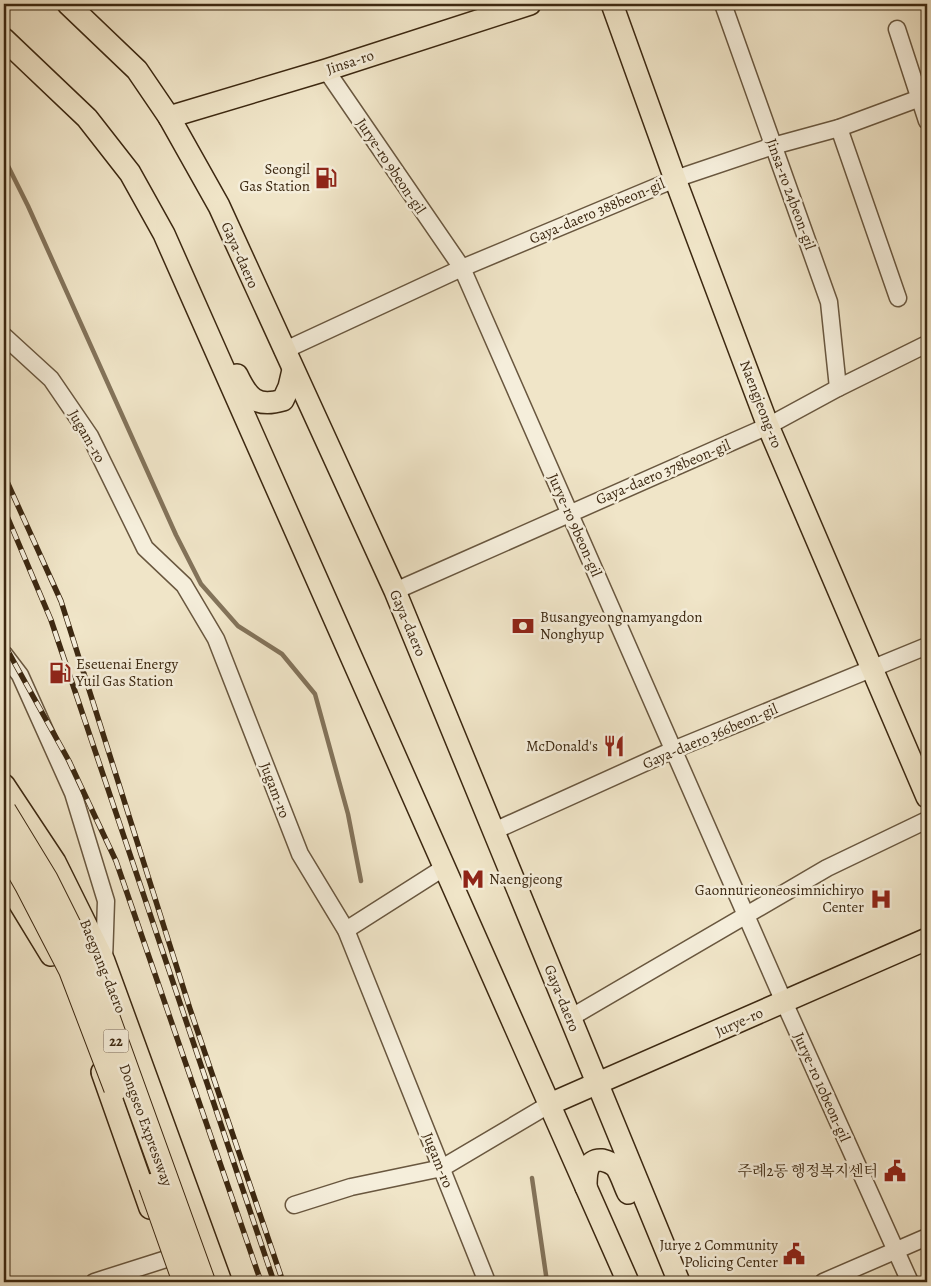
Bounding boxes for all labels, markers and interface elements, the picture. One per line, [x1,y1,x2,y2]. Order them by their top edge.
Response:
street label: Jinsa-ro [324,45,376,79]
street label: Jurye-ro 9beon-gil [352,114,431,218]
street label: Jinsa-ro 24beon-gil [762,136,820,253]
place label: Seongil Gas Station [239,159,310,196]
fuel station icon: Seongil Gas Station [313,165,339,191]
street label: Gaya-daero 388beon-gil [526,173,668,249]
street label: Gaya-daero [217,219,263,291]
street label: Naengjeong-ro [735,357,787,451]
street label: Jugam-ro [64,406,110,466]
street label: Gaya-daero 378beon-gil [593,434,734,509]
street label: Jurye-ro 9beon-gil [543,470,607,580]
street label: Gaya-daero [385,587,431,659]
place label: Busangyeongnamyangdon Nonghyup [540,607,703,644]
bank icon: Busangyeongnamyangdon Nonghyup [510,613,536,639]
place label: Eseuenai Energy Yuil Gas Station [75,654,178,691]
fuel station icon: Eseuenai Energy Yuil Gas Station [47,660,73,686]
street label: Gaya-daero 366beon-gil [639,698,781,773]
restaurant icon: McDonald's [601,733,627,759]
place label: McDonald's [526,736,598,756]
street label: Jugam-ro [255,759,295,821]
metro station icon: Naengjeong [460,866,486,892]
place label: Naengjeong [489,869,563,889]
place label: Gaonnurieoneosimnichiryo Center [695,880,864,917]
hospital icon: Gaonnurieoneosimnichiryo Center [868,886,894,912]
street label: Baegyang-daero [75,916,131,1016]
street label: Gaya-daero [540,962,584,1034]
street label: Jurye-ro [712,1003,766,1041]
street label: Jurye-ro 10beon-gil [789,1029,855,1145]
road number: 22 [104,1030,128,1052]
street label: Dongseo Expressway [115,1061,178,1189]
street label: Jugam-ro [418,1129,458,1191]
public building icon: 주례2동 행정복지센터 [882,1158,908,1184]
place label: 주례2동 행정복지센터 [737,1161,878,1181]
place label: Jurye 2 Community Policing Center [659,1235,778,1272]
public building icon: Jurye 2 Community Policing Center [781,1241,807,1267]

